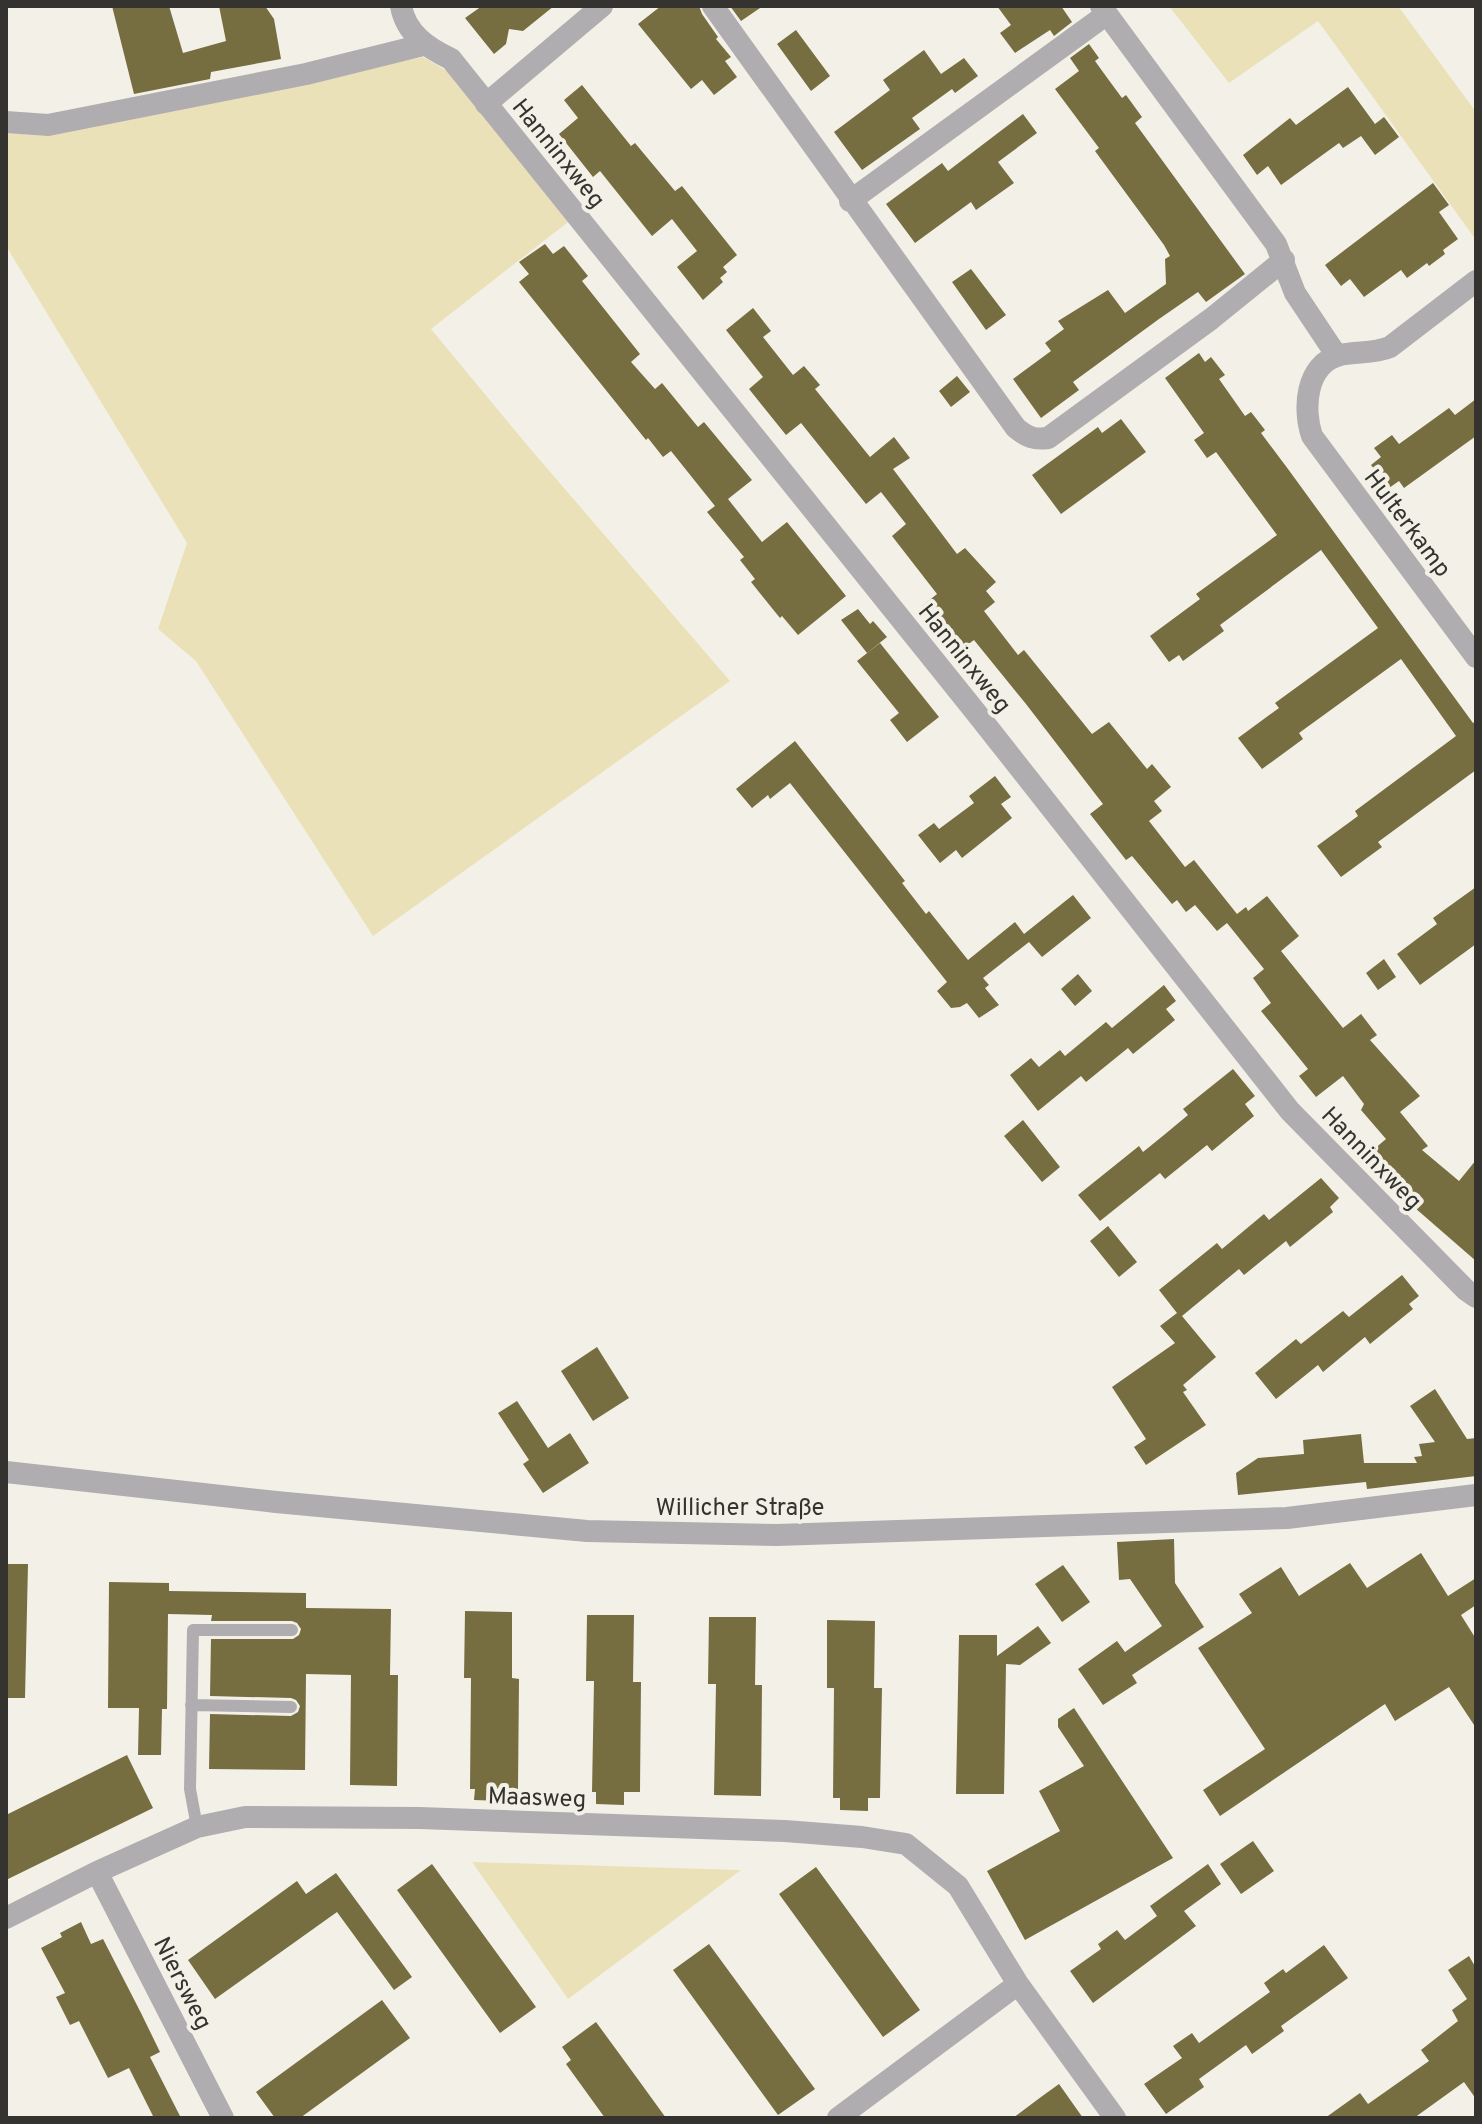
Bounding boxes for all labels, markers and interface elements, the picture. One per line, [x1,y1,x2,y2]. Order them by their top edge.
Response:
street label: Hanninxweg [504,93,611,215]
street label: Hulterkamp [1356,464,1457,584]
street label: Hanninxweg [910,598,1017,720]
street label: Hanninxweg [1314,1101,1427,1217]
street label: Willicher Straße [656,1494,824,1524]
street label: Maasweg [487,1782,587,1816]
street label: Niersweg [145,1932,217,2035]

